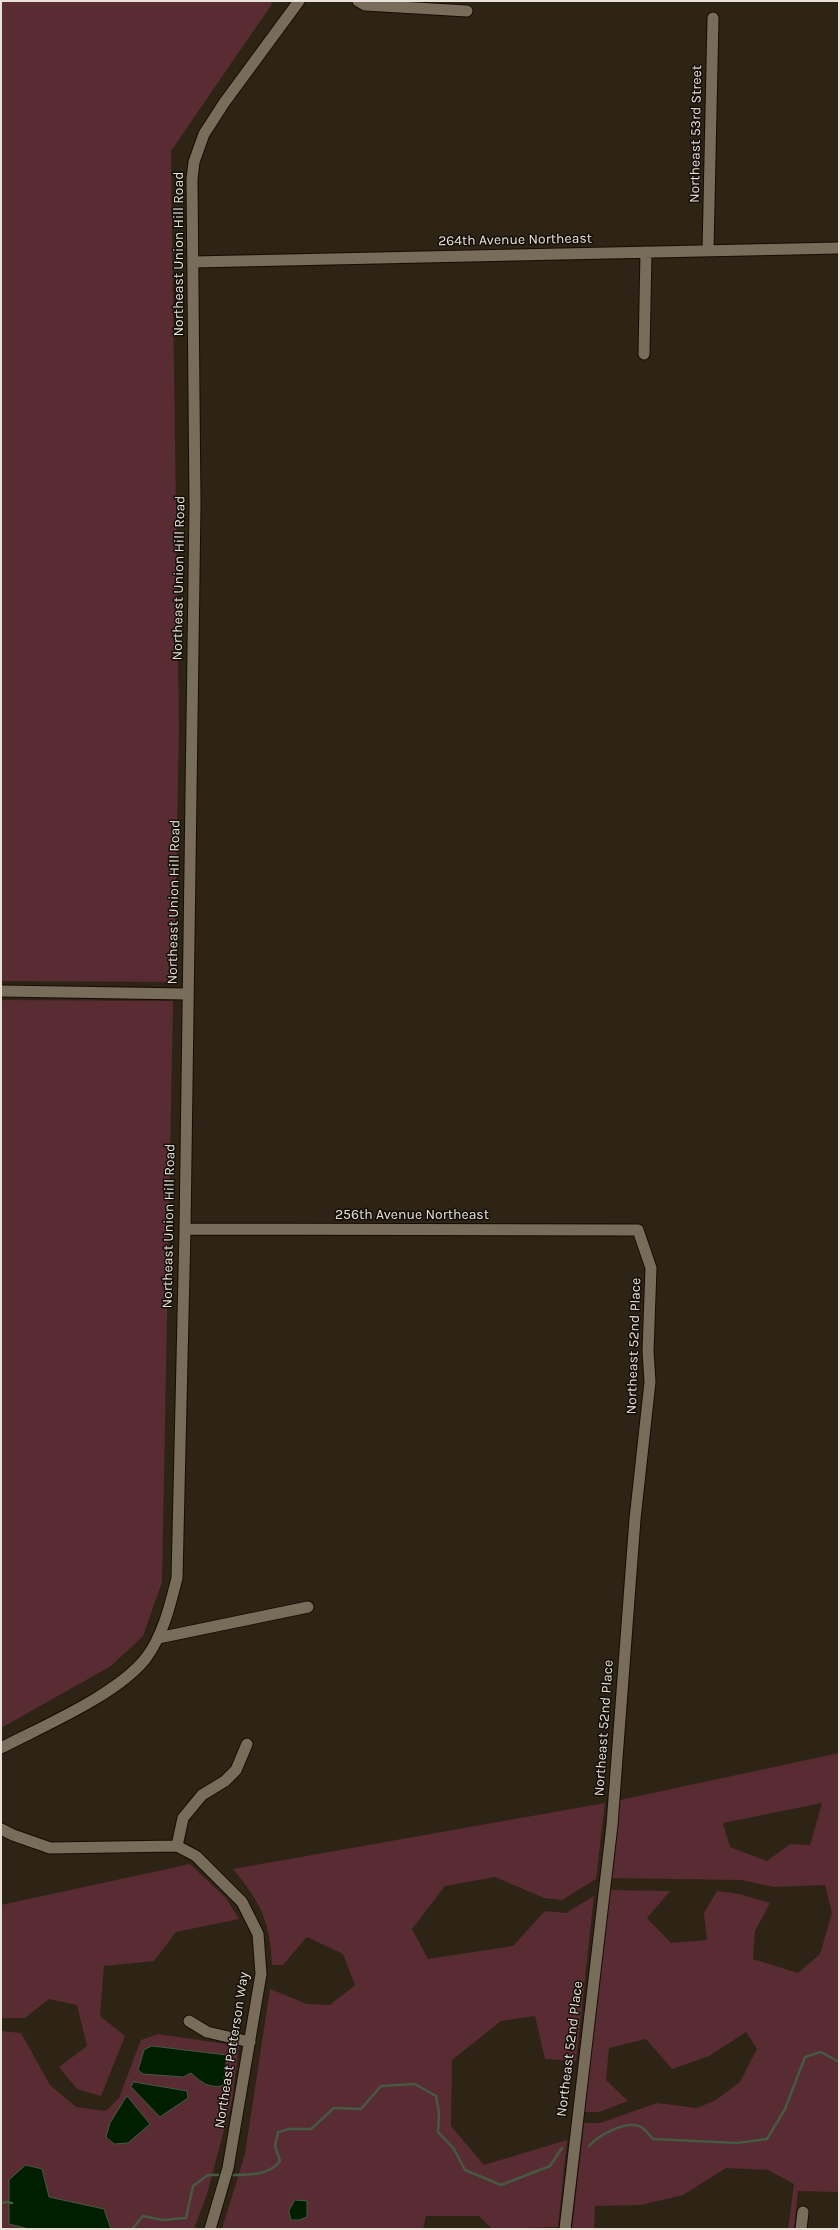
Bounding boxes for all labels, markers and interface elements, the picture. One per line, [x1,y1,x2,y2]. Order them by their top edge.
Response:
street label: Northeast 53rd Street [686,65,706,203]
street label: Northeast Union Hill Road [171,172,187,336]
street label: 264th Avenue Northeast [438,230,592,250]
street label: Northeast Union Hill Road [169,495,189,661]
street label: Northeast Union Hill Road [164,819,184,985]
street label: Northeast Union Hill Road [159,1143,179,1309]
street label: 256th Avenue Northeast [335,1207,489,1223]
street label: Northeast 52nd Place [623,1277,645,1415]
street label: Northeast 52nd Place [591,1659,617,1797]
street label: Northeast Patterson Way [211,1971,253,2129]
street label: Northeast 52nd Place [553,1980,587,2118]

